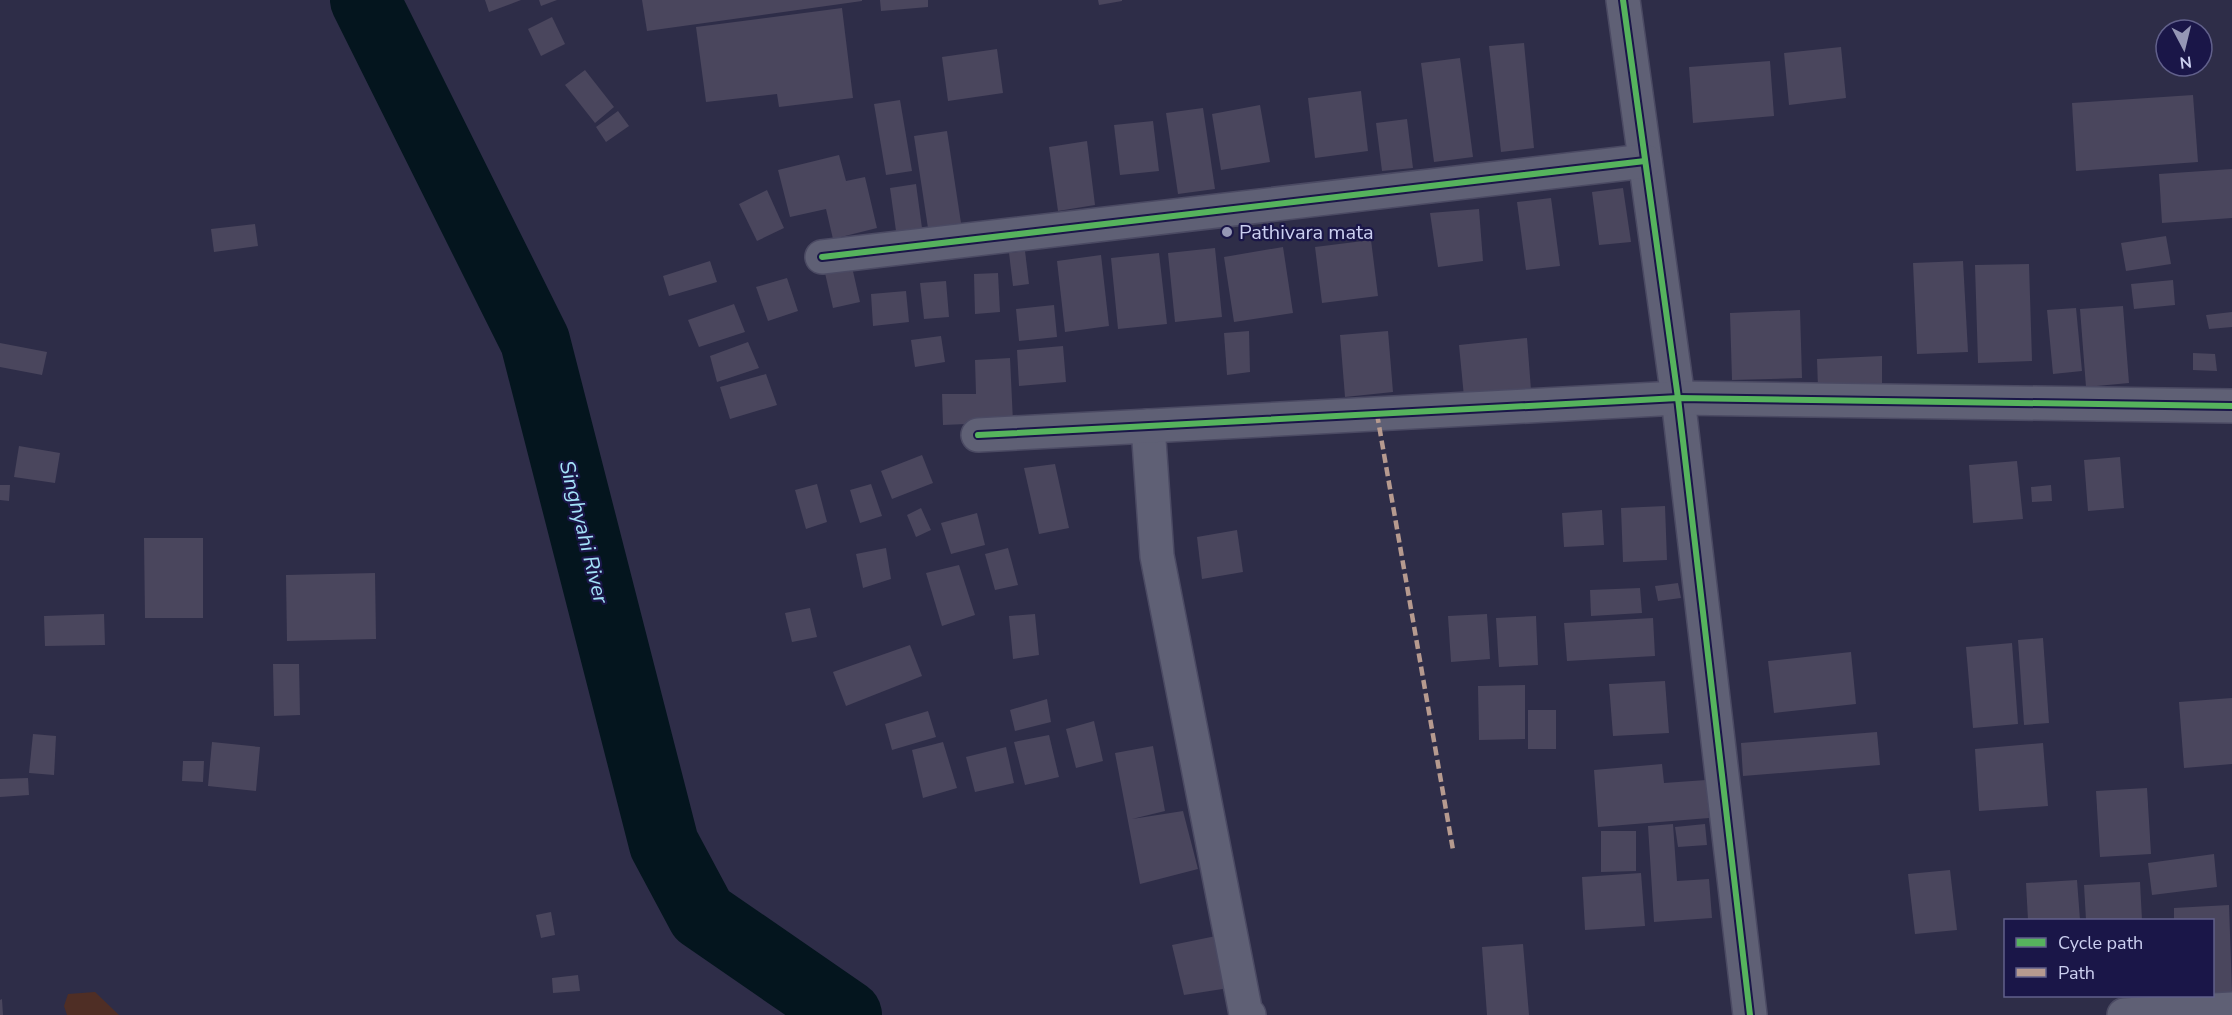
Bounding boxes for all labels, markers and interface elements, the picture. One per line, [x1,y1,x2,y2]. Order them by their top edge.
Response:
north arrow [2154,18,2214,78]
text: N [2178,50,2193,74]
place label: Pathivara mata [1239,219,1374,246]
marker: Pathivara mata [1220,225,1234,239]
water label: Singhyahi River [553,458,615,607]
legend [2004,919,2214,997]
text: Cycle path [2058,931,2143,955]
text: Path [2058,961,2095,985]

